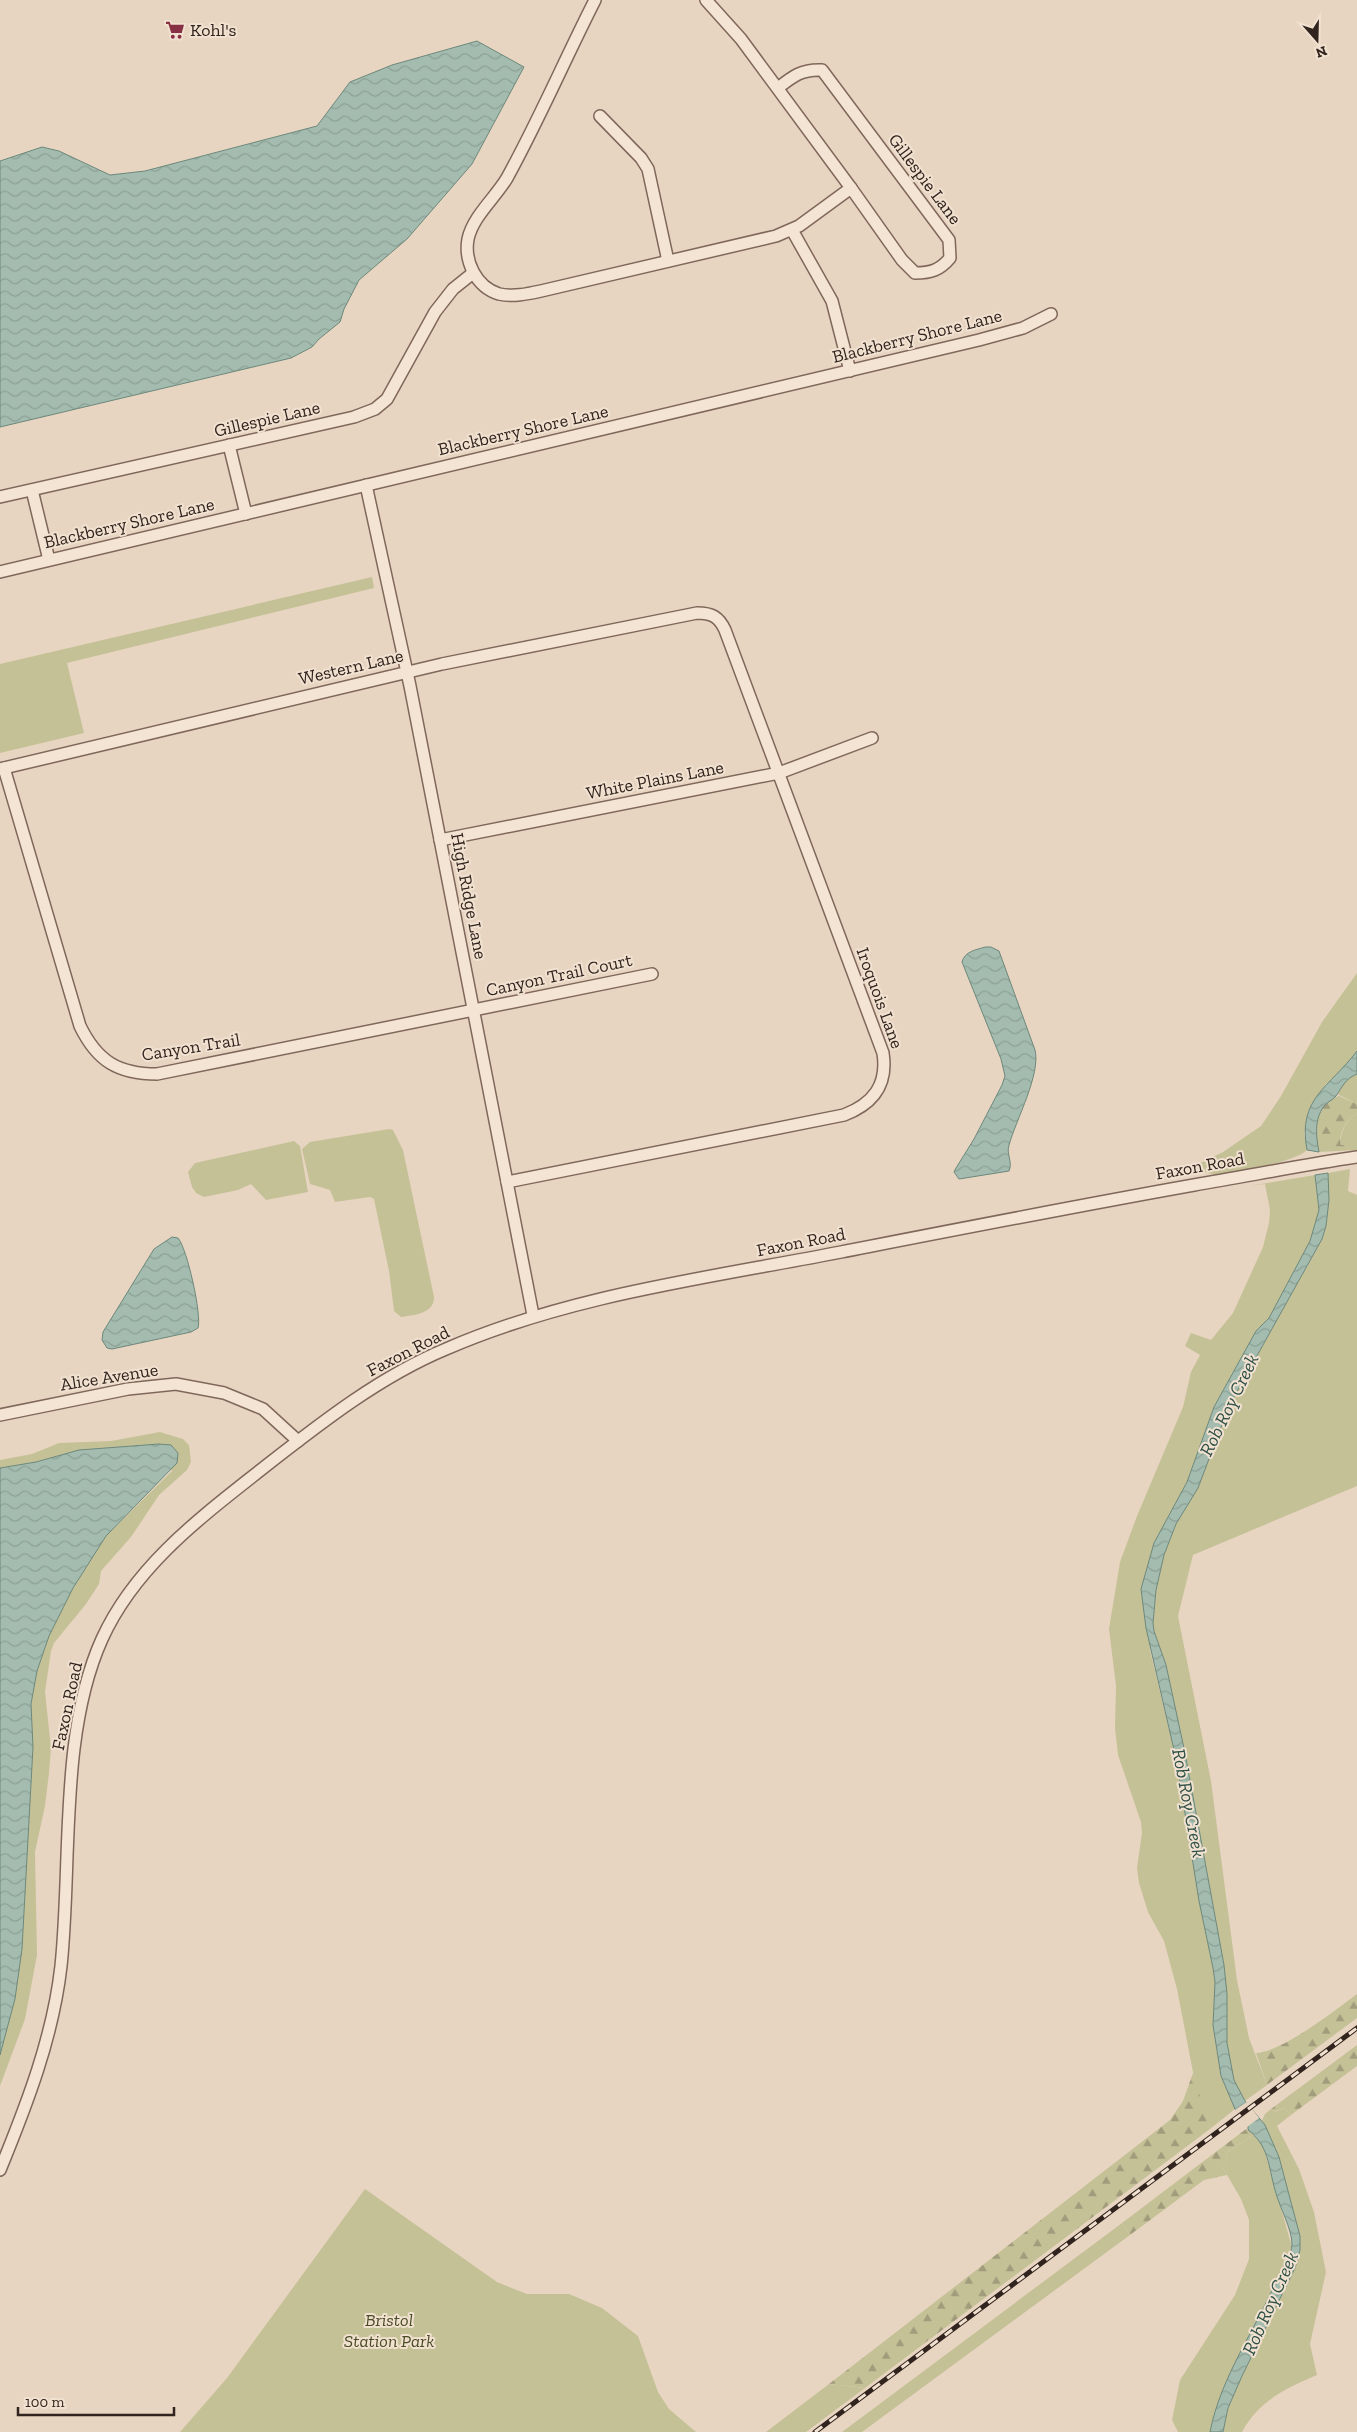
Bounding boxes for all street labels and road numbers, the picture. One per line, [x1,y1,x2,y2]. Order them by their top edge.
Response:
street label: Gillespie Lane [884,129,966,229]
street label: Blackberry Shore Lane [830,304,1004,368]
street label: Gillespie Lane [212,396,322,442]
street label: Blackberry Shore Lane [436,400,610,460]
street label: Blackberry Shore Lane [42,493,216,553]
street label: Western Lane [297,644,405,690]
street label: White Plains Lane [584,756,726,804]
street label: High Ridge Lane [446,831,492,961]
street label: Iroquois Lane [852,945,908,1051]
street label: Canyon Trail Court [484,949,634,1001]
street label: Canyon Trail [140,1028,242,1066]
street label: Faxon Road [1154,1147,1246,1185]
street label: Faxon Road [755,1223,847,1261]
street label: Faxon Road [363,1321,453,1381]
street label: Alice Avenue [58,1358,160,1396]
street label: Faxon Road [47,1660,87,1752]

